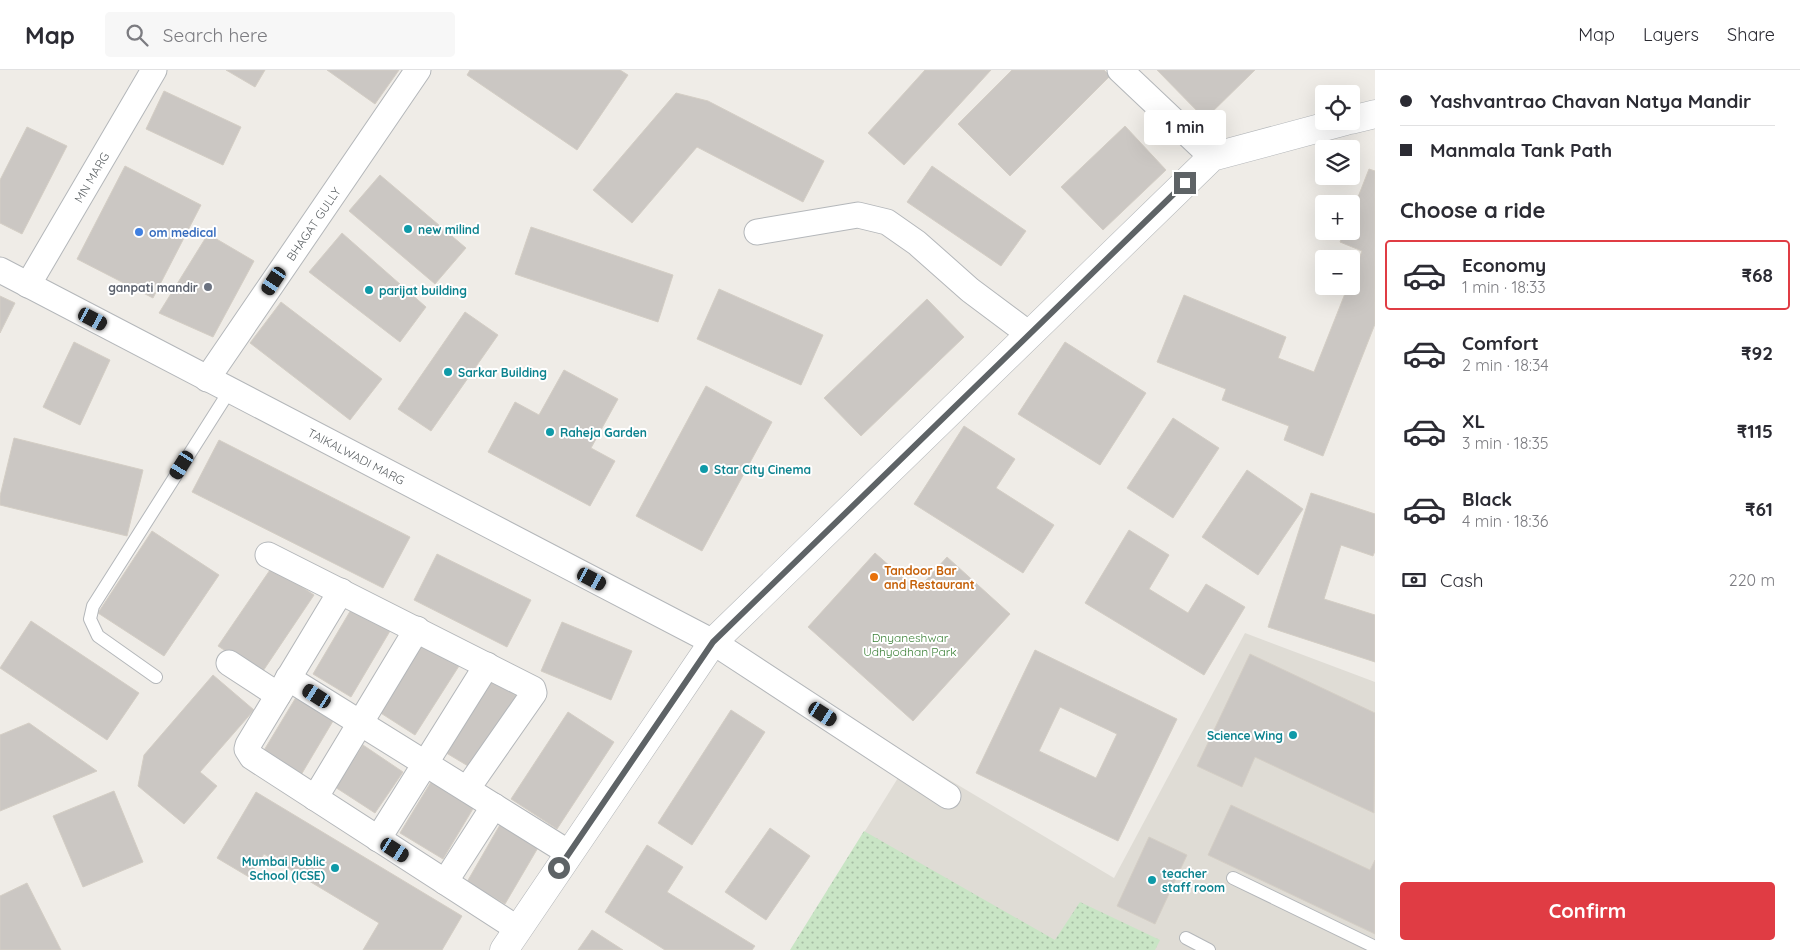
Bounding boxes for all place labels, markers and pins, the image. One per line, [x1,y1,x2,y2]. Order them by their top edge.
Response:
place label: new milind [418,222,479,237]
marker: new milind [402,223,414,235]
place label: om medical [149,225,216,240]
marker: om medical [133,226,145,238]
place label: ganpati mandir [108,280,198,295]
marker: ganpati mandir [202,281,214,293]
place label: parijat building [379,283,467,298]
marker: parijat building [363,284,375,296]
place label: Sarkar Building [458,365,547,380]
marker: Sarkar Building [442,366,454,378]
place label: Raheja Garden [560,425,647,440]
marker: Raheja Garden [544,426,556,438]
place label: Star City Cinema [714,462,811,477]
marker: Star City Cinema [698,463,710,475]
place label: Tandoor Bar and Restaurant [884,563,975,592]
marker: Tandoor Bar and Restaurant [868,571,880,583]
place label: Science Wing [1207,728,1283,743]
marker: Science Wing [1287,729,1299,741]
place label: Mumbai Public School (ICSE) [242,854,325,883]
marker: Mumbai Public School (ICSE) [329,862,341,874]
place label: teacher staff room [1162,866,1225,895]
marker: teacher staff room [1146,874,1158,886]

